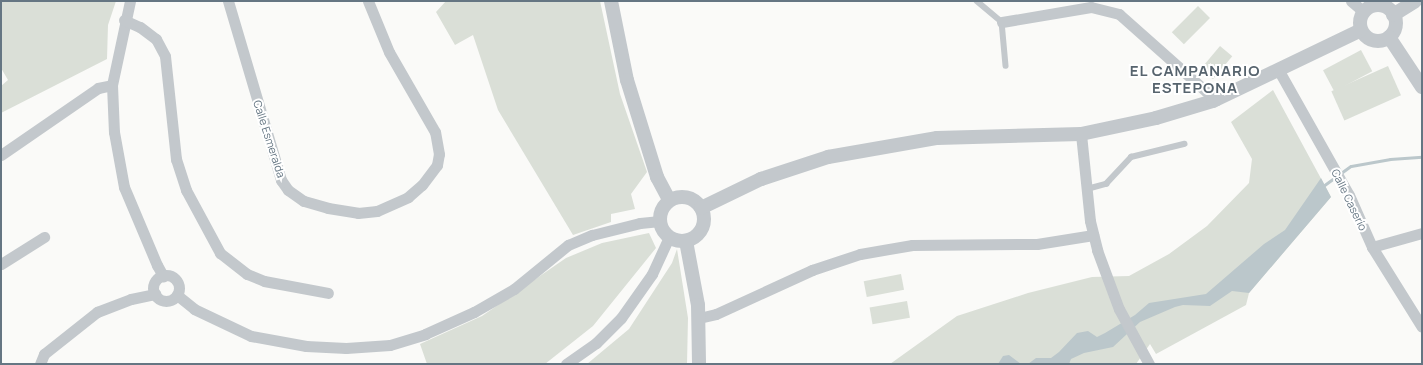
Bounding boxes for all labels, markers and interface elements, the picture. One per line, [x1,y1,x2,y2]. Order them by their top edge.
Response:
district label: EL CAMPANARIO ESTEPONA [1129,61,1261,96]
street label: Calle Esmeralda [250,99,288,179]
street label: Calle Caserío [1328,167,1370,233]

